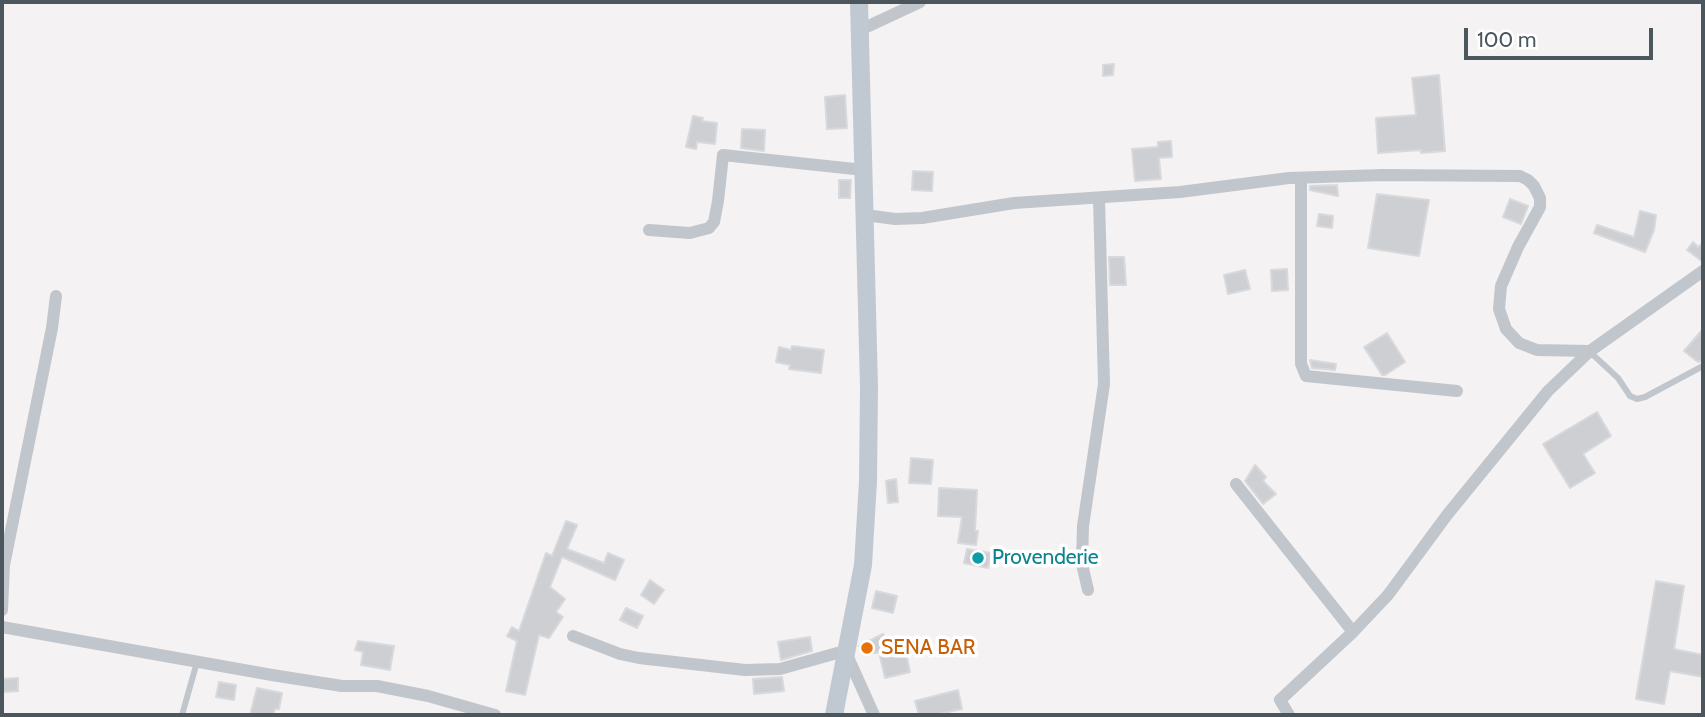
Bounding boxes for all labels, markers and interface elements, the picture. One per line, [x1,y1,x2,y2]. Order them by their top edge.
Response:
scale bar [1467,14,1656,58]
text: 100 m [1477,27,1536,52]
place label: Provenderie [992,545,1098,571]
marker: Provenderie [970,550,986,566]
place label: SENA BAR [881,635,975,661]
marker: SENA BAR [859,640,875,656]

